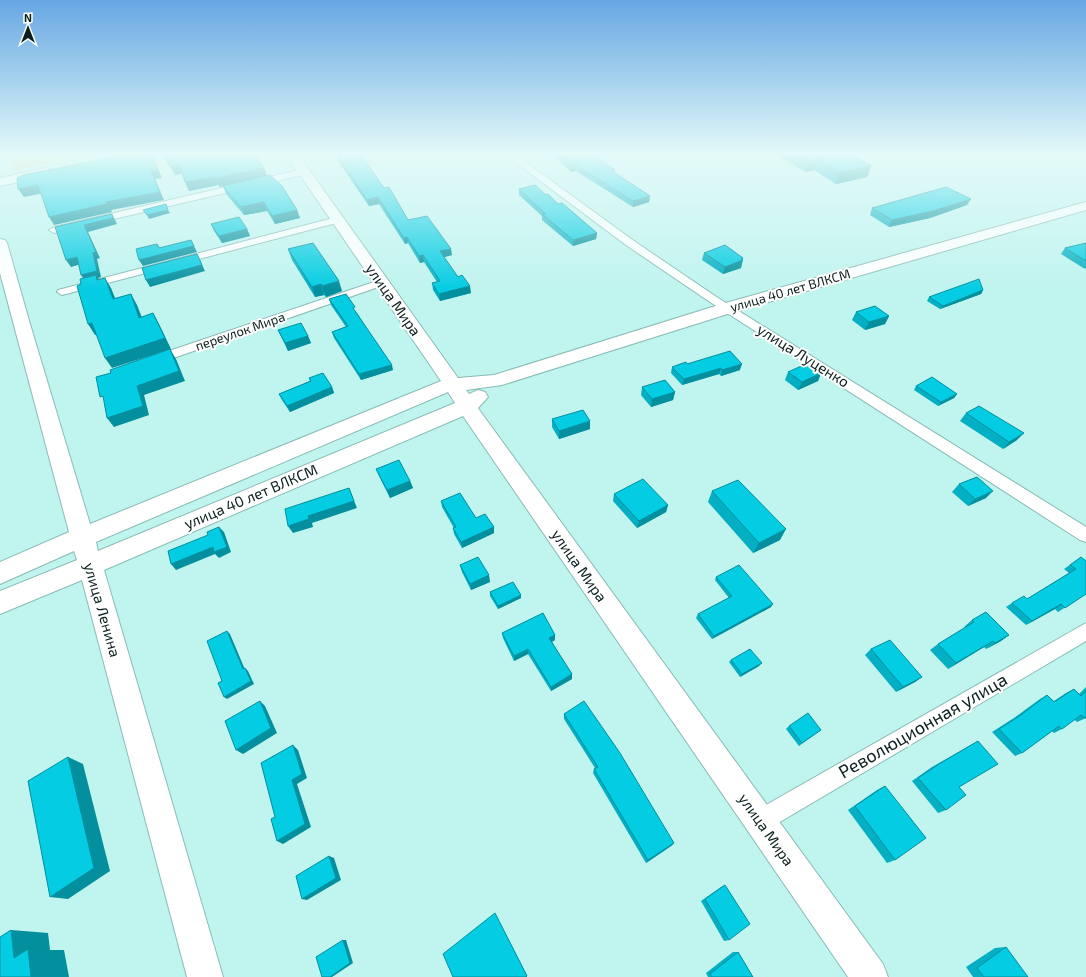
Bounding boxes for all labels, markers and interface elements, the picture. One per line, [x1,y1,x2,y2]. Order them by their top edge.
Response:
north arrow [8,8,48,48]
text: N [24,11,32,24]
street label: улица Мира [361,260,425,340]
street label: улица 40 лет ВЛКСМ [728,265,852,315]
street label: переулок Мира [193,308,287,354]
street label: улица Луценко [754,320,853,392]
street label: улица 40 лет ВЛКСМ [181,460,321,533]
street label: улица Мира [547,526,611,606]
street label: улица Ленина [80,560,125,659]
street label: Революционная улица [834,668,1011,782]
street label: улица Мира [734,790,798,870]

